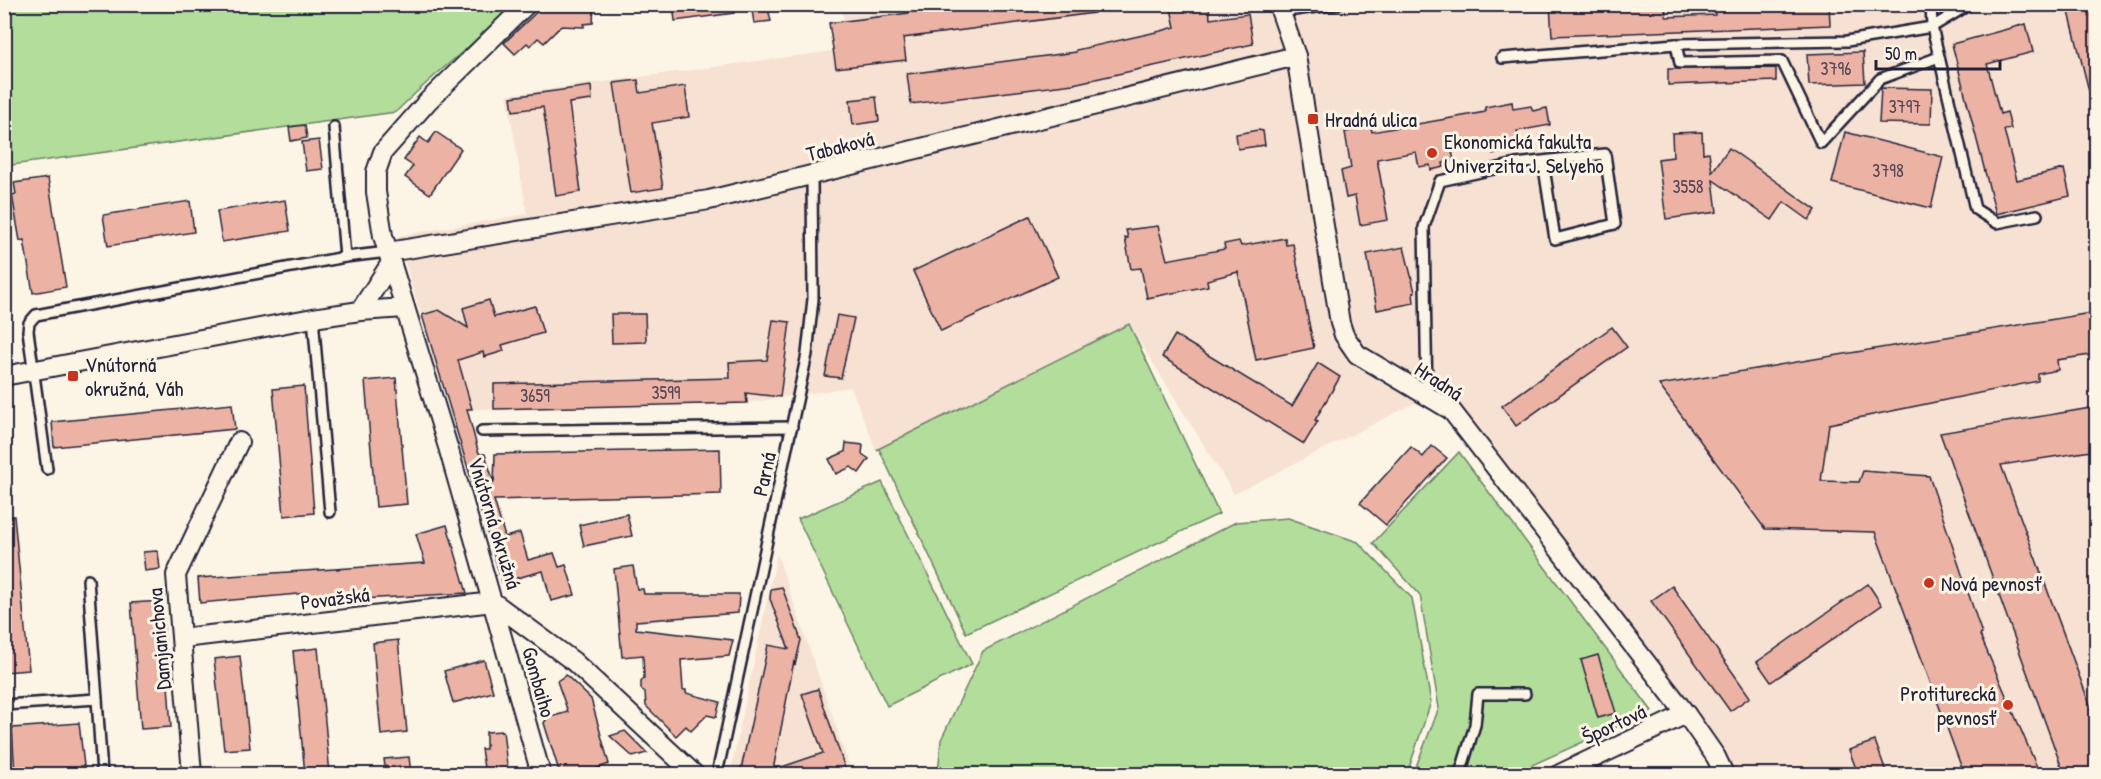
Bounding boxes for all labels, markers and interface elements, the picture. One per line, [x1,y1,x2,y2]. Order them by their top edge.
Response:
scale bar [1876,33,2000,71]
text: 50 m [1885,41,1917,66]
house number: 3796 [1821,56,1851,81]
house number: 3797 [1889,94,1921,119]
place label: Hradná ulica [1325,105,1417,134]
marker: Hradná ulica [1306,112,1320,126]
street label: Tabaková [803,124,877,168]
place label: Ekonomická fakulta Univerzita J. Selyeho [1444,127,1604,180]
marker: Ekonomická fakulta Univerzita J. Selyeho [1425,146,1439,160]
house number: 3798 [1872,158,1904,183]
house number: 3558 [1672,174,1704,199]
place label: Vnútorná okružná, Váh [85,350,183,403]
street label: Hradná [1409,355,1469,407]
marker: Vnútorná okružná, Váh [66,369,80,383]
house number: 3599 [652,380,681,405]
house number: 3659 [520,383,550,408]
street label: Parná [745,449,783,499]
street label: Vnútorná okružná [461,454,529,592]
place label: Nová pevnosť [1941,569,2042,598]
marker: Nová pevnosť [1922,576,1936,590]
street label: Považská [299,579,371,617]
street label: Damjanichova [140,587,178,691]
street label: Gombaiho [515,644,563,720]
place label: Protiturecká pevnosť [1900,679,1997,732]
street label: Športová [1577,697,1651,751]
marker: Protiturecká pevnosť [2001,698,2015,712]

